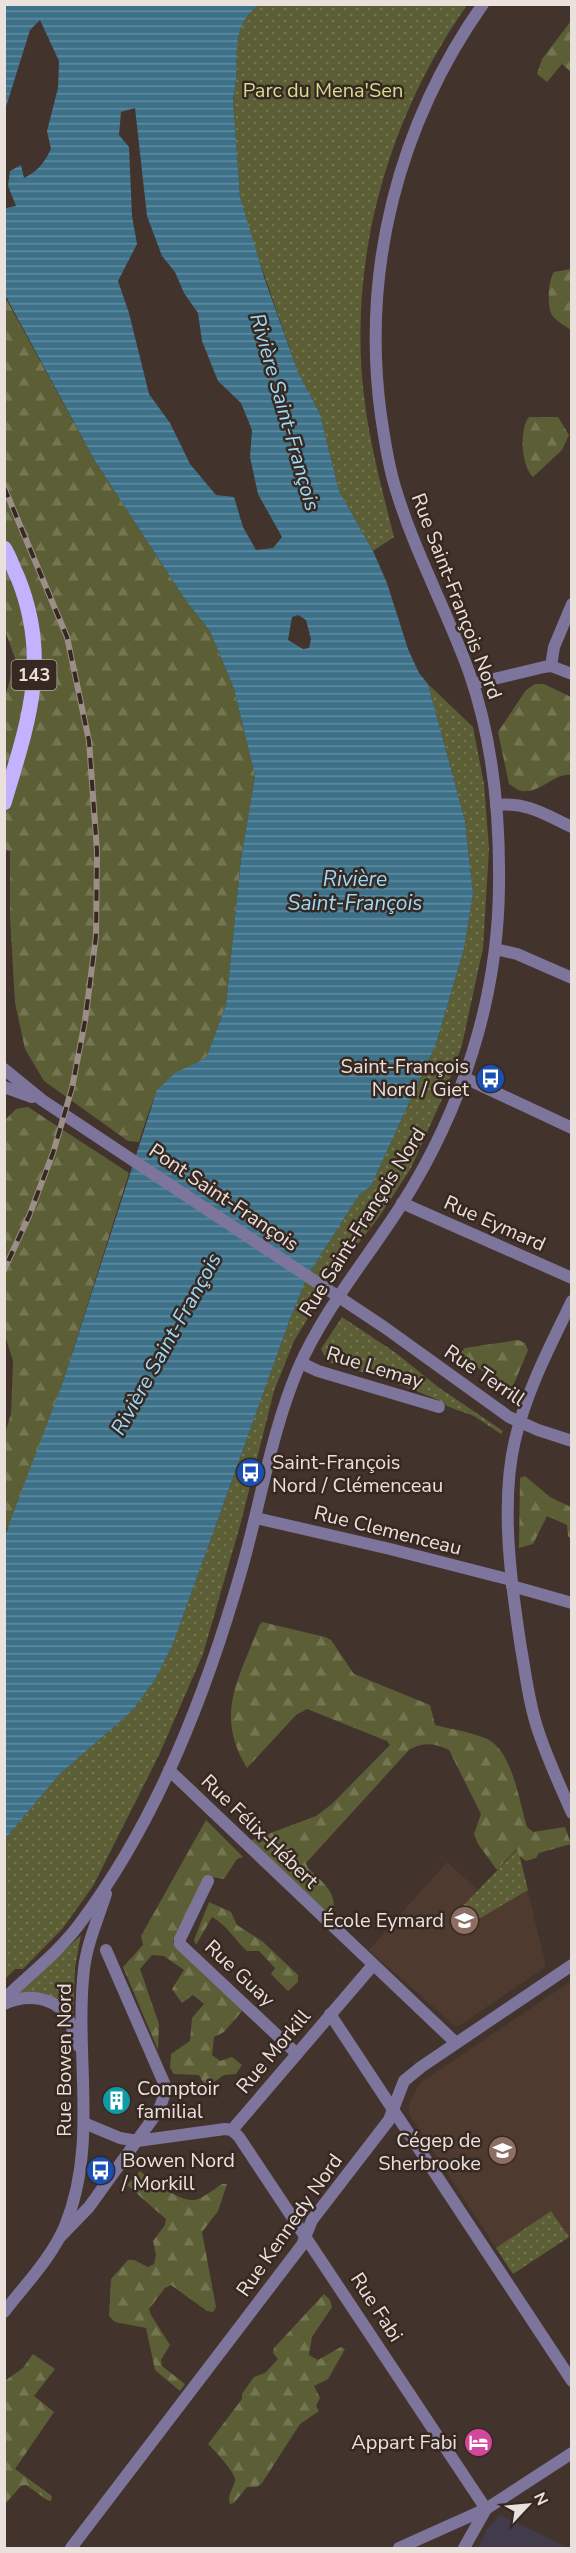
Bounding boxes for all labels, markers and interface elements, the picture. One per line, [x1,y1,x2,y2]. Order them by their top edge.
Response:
park label: Parc du Mena'Sen [243,77,403,104]
water label: Rivière Saint-François [243,310,327,514]
street label: Rue Saint-François Nord [405,489,508,703]
road number: 143 [12,660,57,690]
water label: Rivière Saint-François [288,865,422,917]
place label: Saint-François Nord / Giet [341,1053,470,1103]
bus stop icon: Saint-François Nord / Giet [474,1062,506,1094]
street label: Rue Saint-François Nord [293,1122,432,1322]
street label: Pont Saint-François [144,1137,304,1258]
street label: Rue Eymard [440,1189,550,1258]
water label: Rivière Saint-François [104,1248,228,1440]
street label: Rue Terrill [439,1338,531,1412]
street label: Rue Lemay [323,1340,427,1395]
place label: Saint-François Nord / Clémenceau [272,1449,443,1499]
bus stop icon: Saint-François Nord / Clémenceau [235,1457,267,1489]
street label: Rue Clemenceau [311,1499,464,1562]
street label: Rue Félix-Hébert [195,1768,325,1895]
school or university icon: École Eymard [449,1904,481,1936]
place label: École Eymard [322,1907,444,1934]
street label: Rue Guay [199,1934,281,2013]
street label: Rue Bowen Nord [51,1983,78,2137]
street label: Rue Morkill [230,2003,317,2099]
place label: Comptoir familial [137,2075,219,2125]
building icon: Comptoir familial [100,2084,132,2116]
place label: Cégep de Sherbrooke [378,2127,481,2177]
school or university icon: Cégep de Sherbrooke [486,2135,518,2167]
place label: Bowen Nord / Morkill [121,2147,235,2197]
street label: Rue Kennedy Nord [230,2149,349,2302]
bus stop icon: Bowen Nord / Morkill [85,2155,117,2187]
street label: Rue Fabi [344,2267,409,2347]
hotel icon: Appart Fabi [462,2426,494,2458]
place label: Appart Fabi [351,2429,457,2456]
north arrow [498,2475,558,2535]
text: N [528,2489,553,2509]

